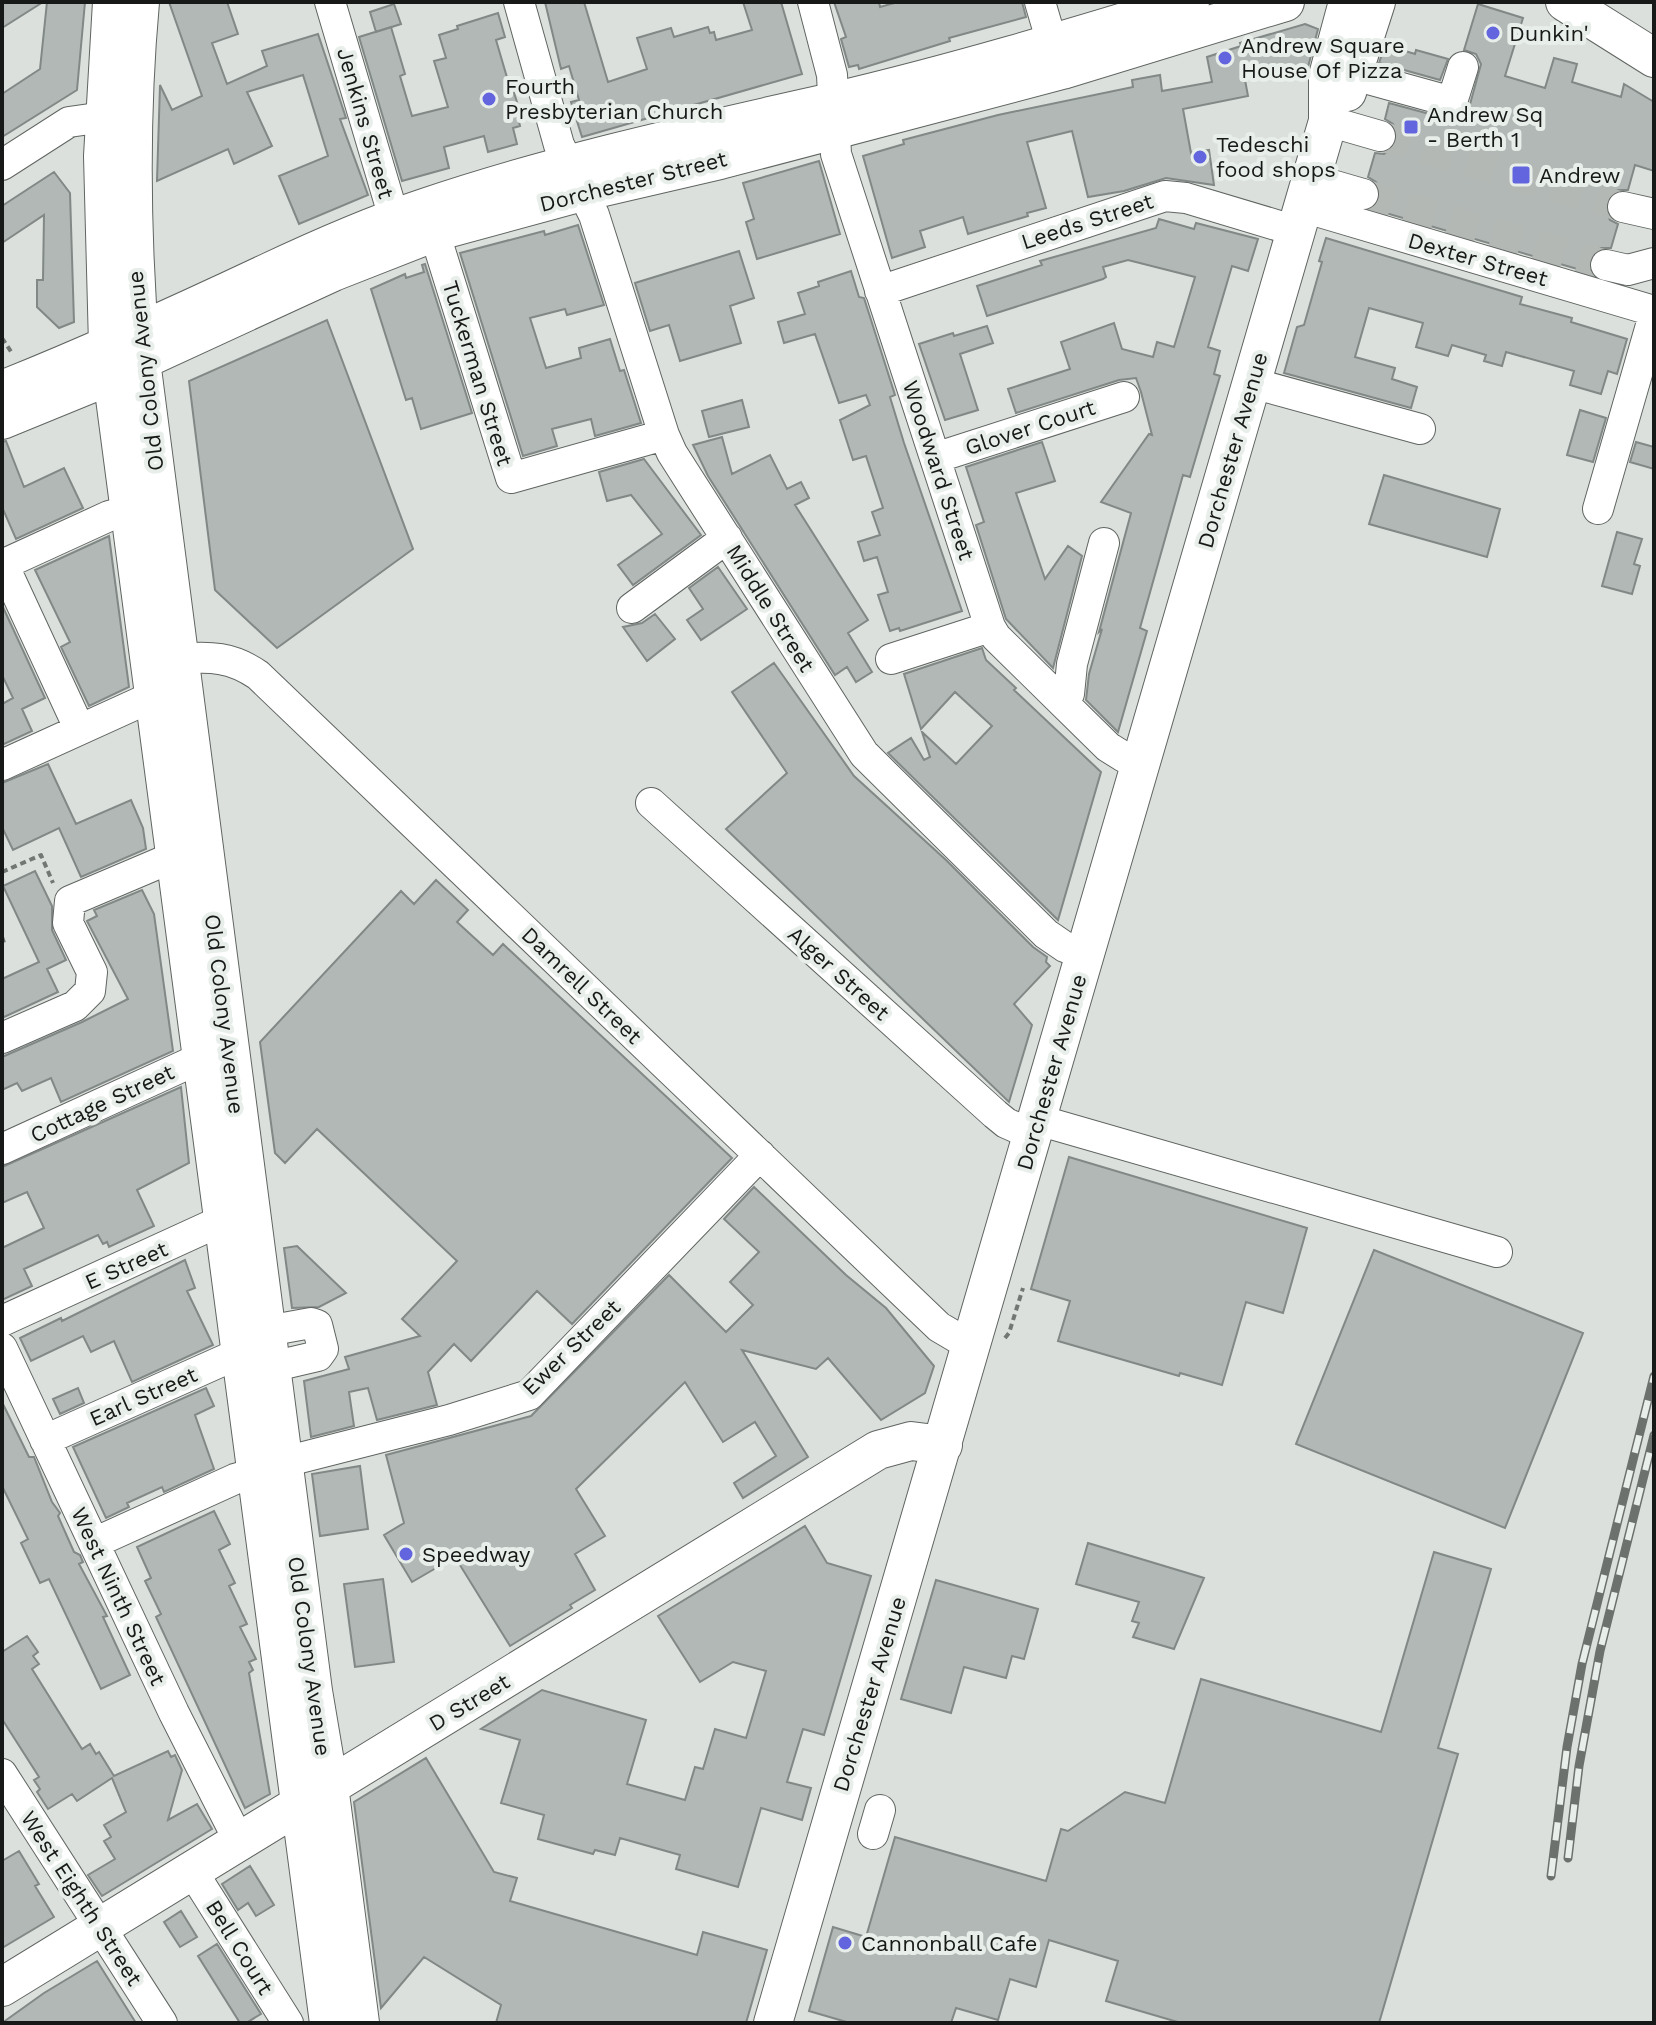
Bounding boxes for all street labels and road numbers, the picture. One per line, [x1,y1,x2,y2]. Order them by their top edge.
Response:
street label: Jenkins Street [332,45,399,201]
street label: Dorchester Street [537,146,729,217]
street label: Leeds Street [1018,188,1156,255]
street label: Dexter Street [1405,228,1551,291]
street label: Old Colony Avenue [123,270,168,472]
street label: Tuckerman Street [437,278,518,469]
street label: Dorchester Avenue [1193,349,1272,551]
street label: Woodward Street [898,377,979,563]
street label: Glover Court [962,395,1098,460]
street label: Middle Street [721,540,820,677]
street label: Old Colony Avenue [200,913,249,1115]
street label: Alger Street [783,921,895,1025]
street label: Damrell Street [516,922,647,1049]
street label: Dorchester Avenue [1012,971,1091,1173]
street label: Cottage Street [26,1059,178,1148]
street label: E Street [81,1236,171,1295]
street label: Ewer Street [517,1294,625,1400]
street label: Earl Street [86,1362,201,1431]
street label: West Ninth Street [66,1503,171,1689]
street label: Old Colony Avenue [283,1555,336,1757]
street label: Dorchester Avenue [828,1594,911,1795]
street label: D Street [424,1669,514,1736]
street label: West Eighth Street [16,1806,147,1990]
street label: Bell Court [201,1895,278,1999]

